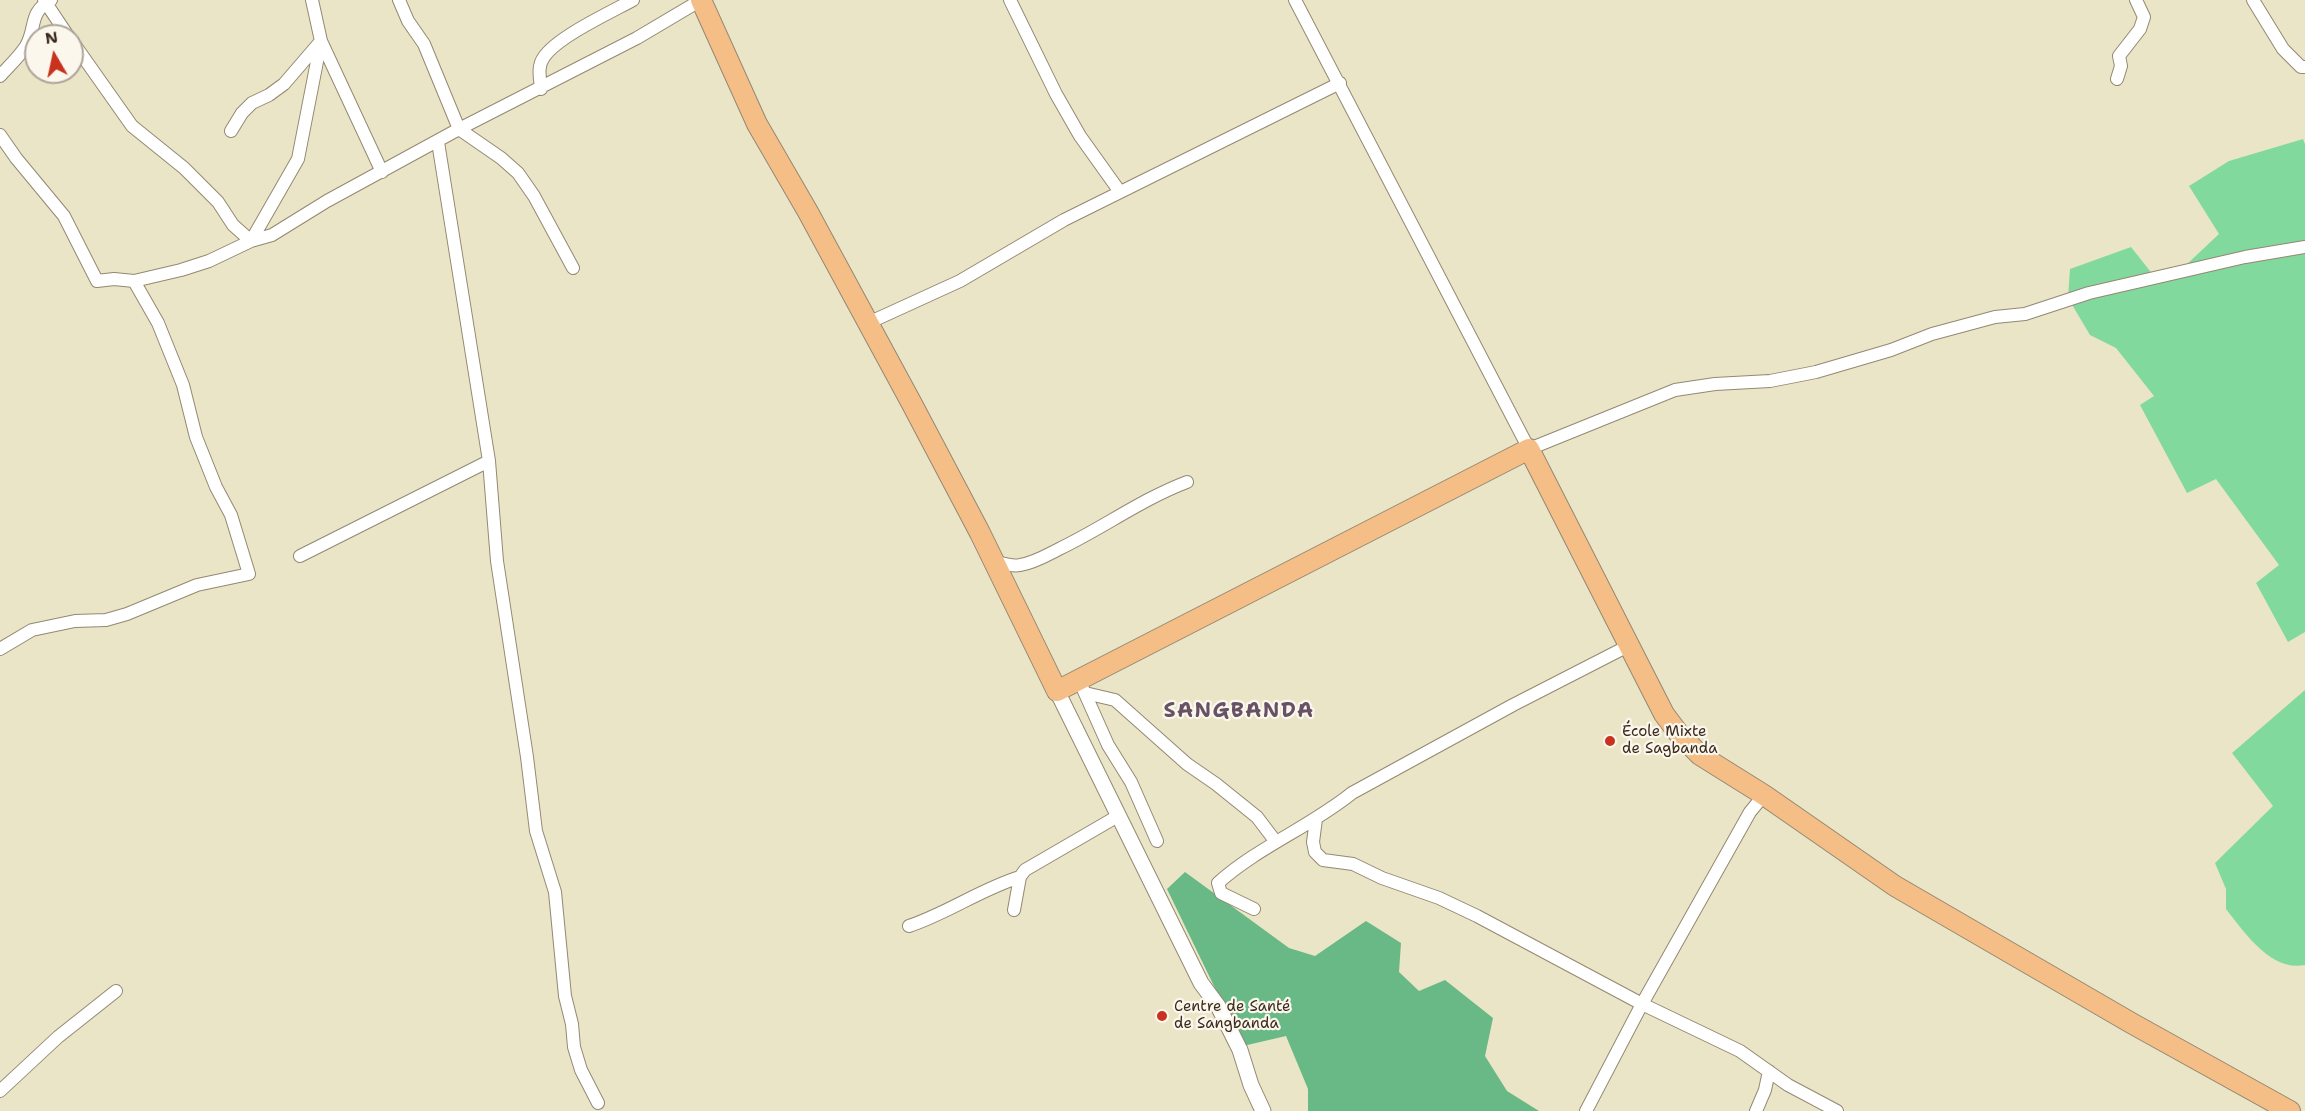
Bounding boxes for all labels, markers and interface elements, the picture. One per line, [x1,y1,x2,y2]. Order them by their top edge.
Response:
north arrow [24,24,84,84]
text: N [44,26,59,49]
district label: SANGBANDA [1163,699,1315,725]
place label: École Mixte de Sagbanda [1622,723,1718,758]
marker: École Mixte de Sagbanda [1603,734,1617,748]
place label: Centre de Santé de Sangbanda [1174,998,1291,1033]
marker: Centre de Santé de Sangbanda [1155,1009,1169,1023]

